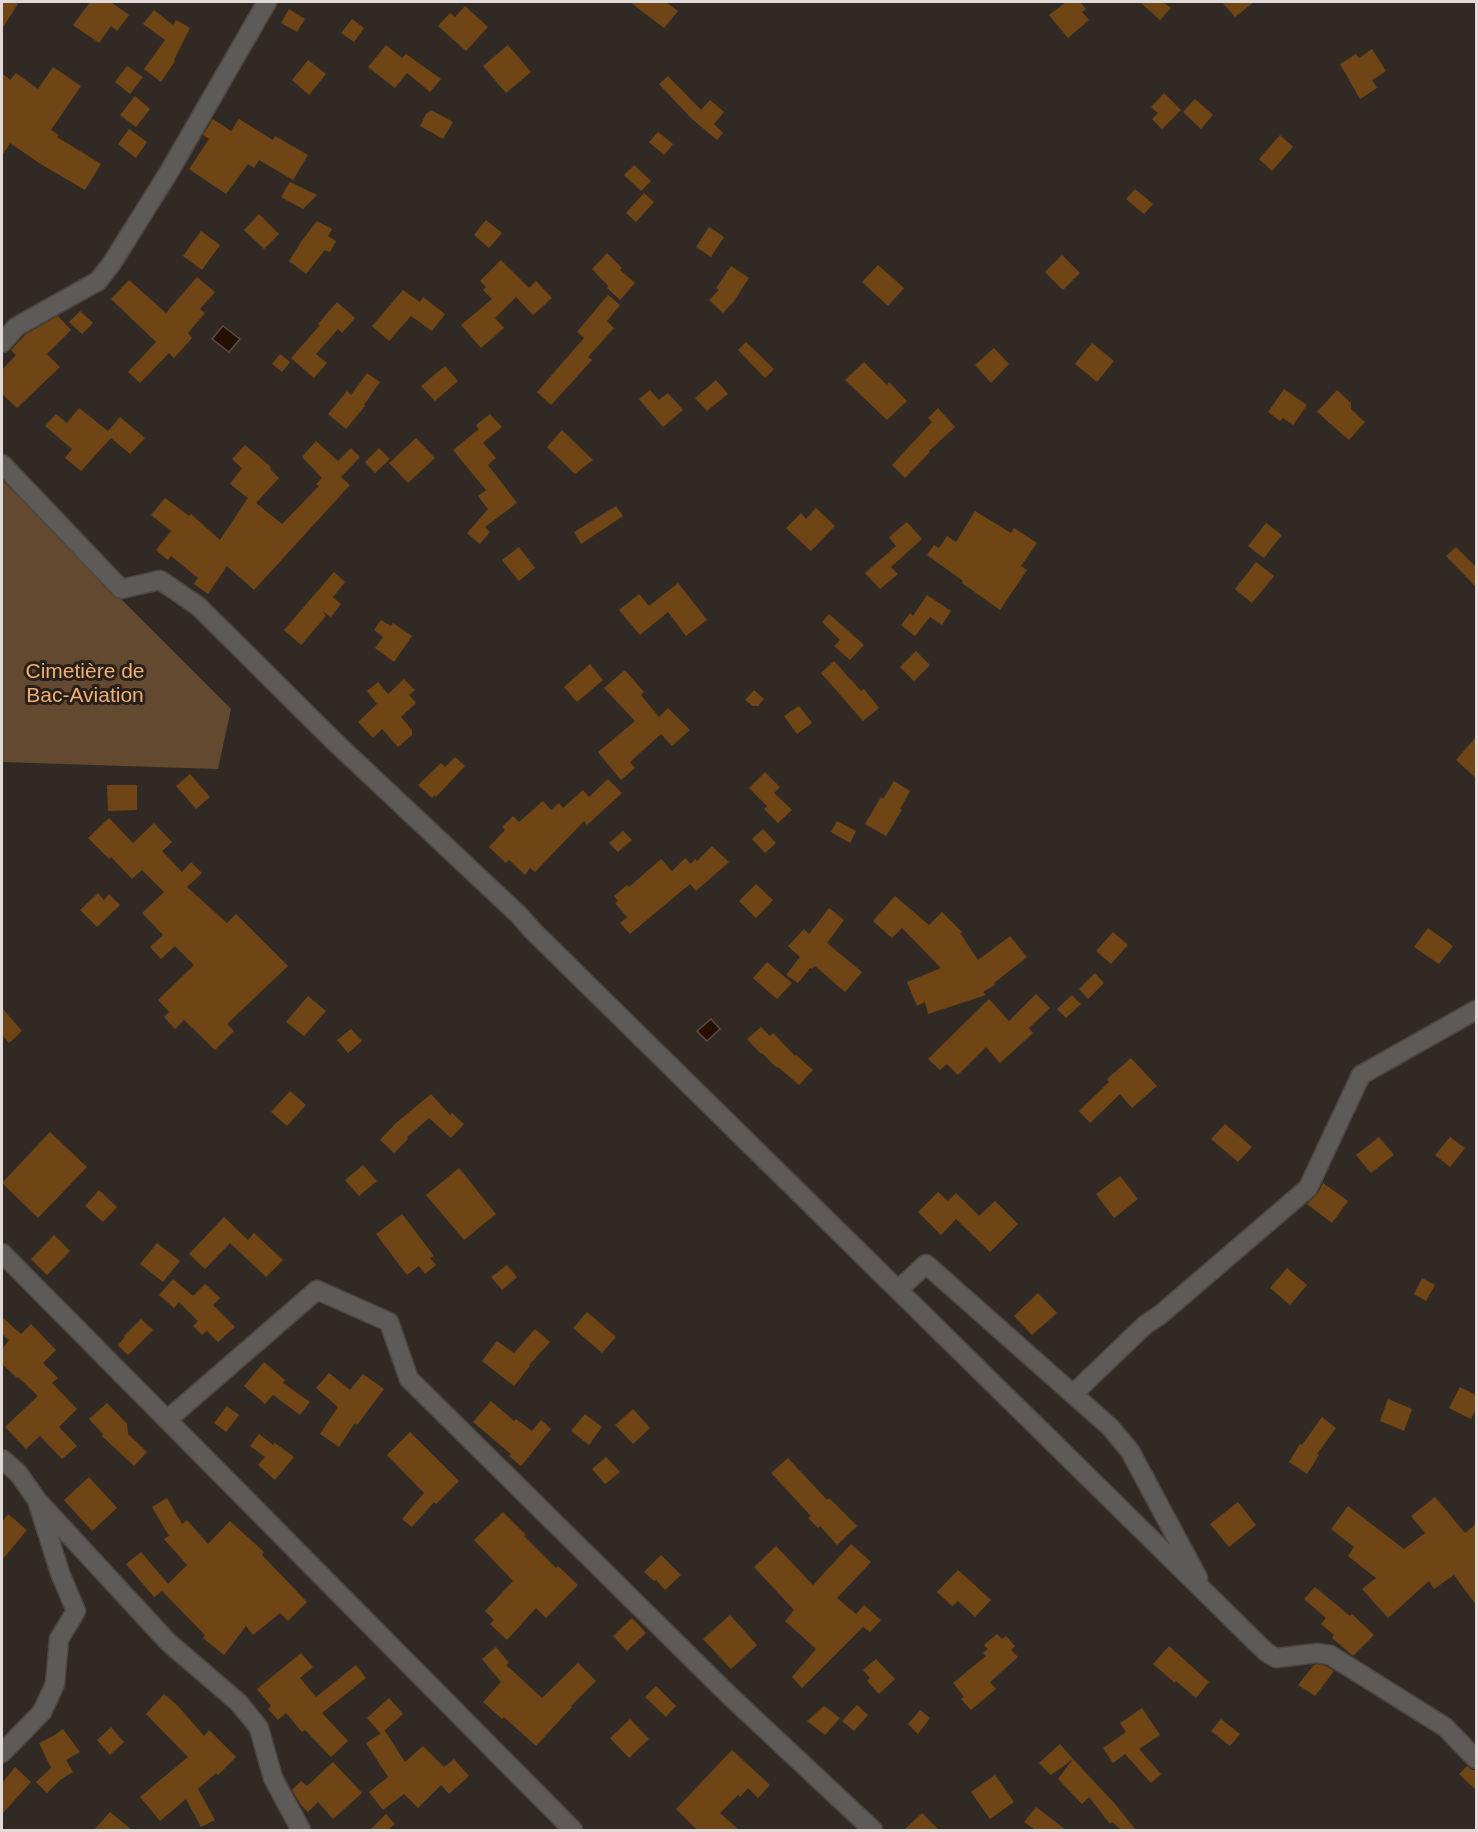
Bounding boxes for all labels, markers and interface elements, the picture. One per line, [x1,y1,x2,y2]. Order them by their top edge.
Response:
park label: Cimetière de Bac-Aviation [25,659,145,706]

